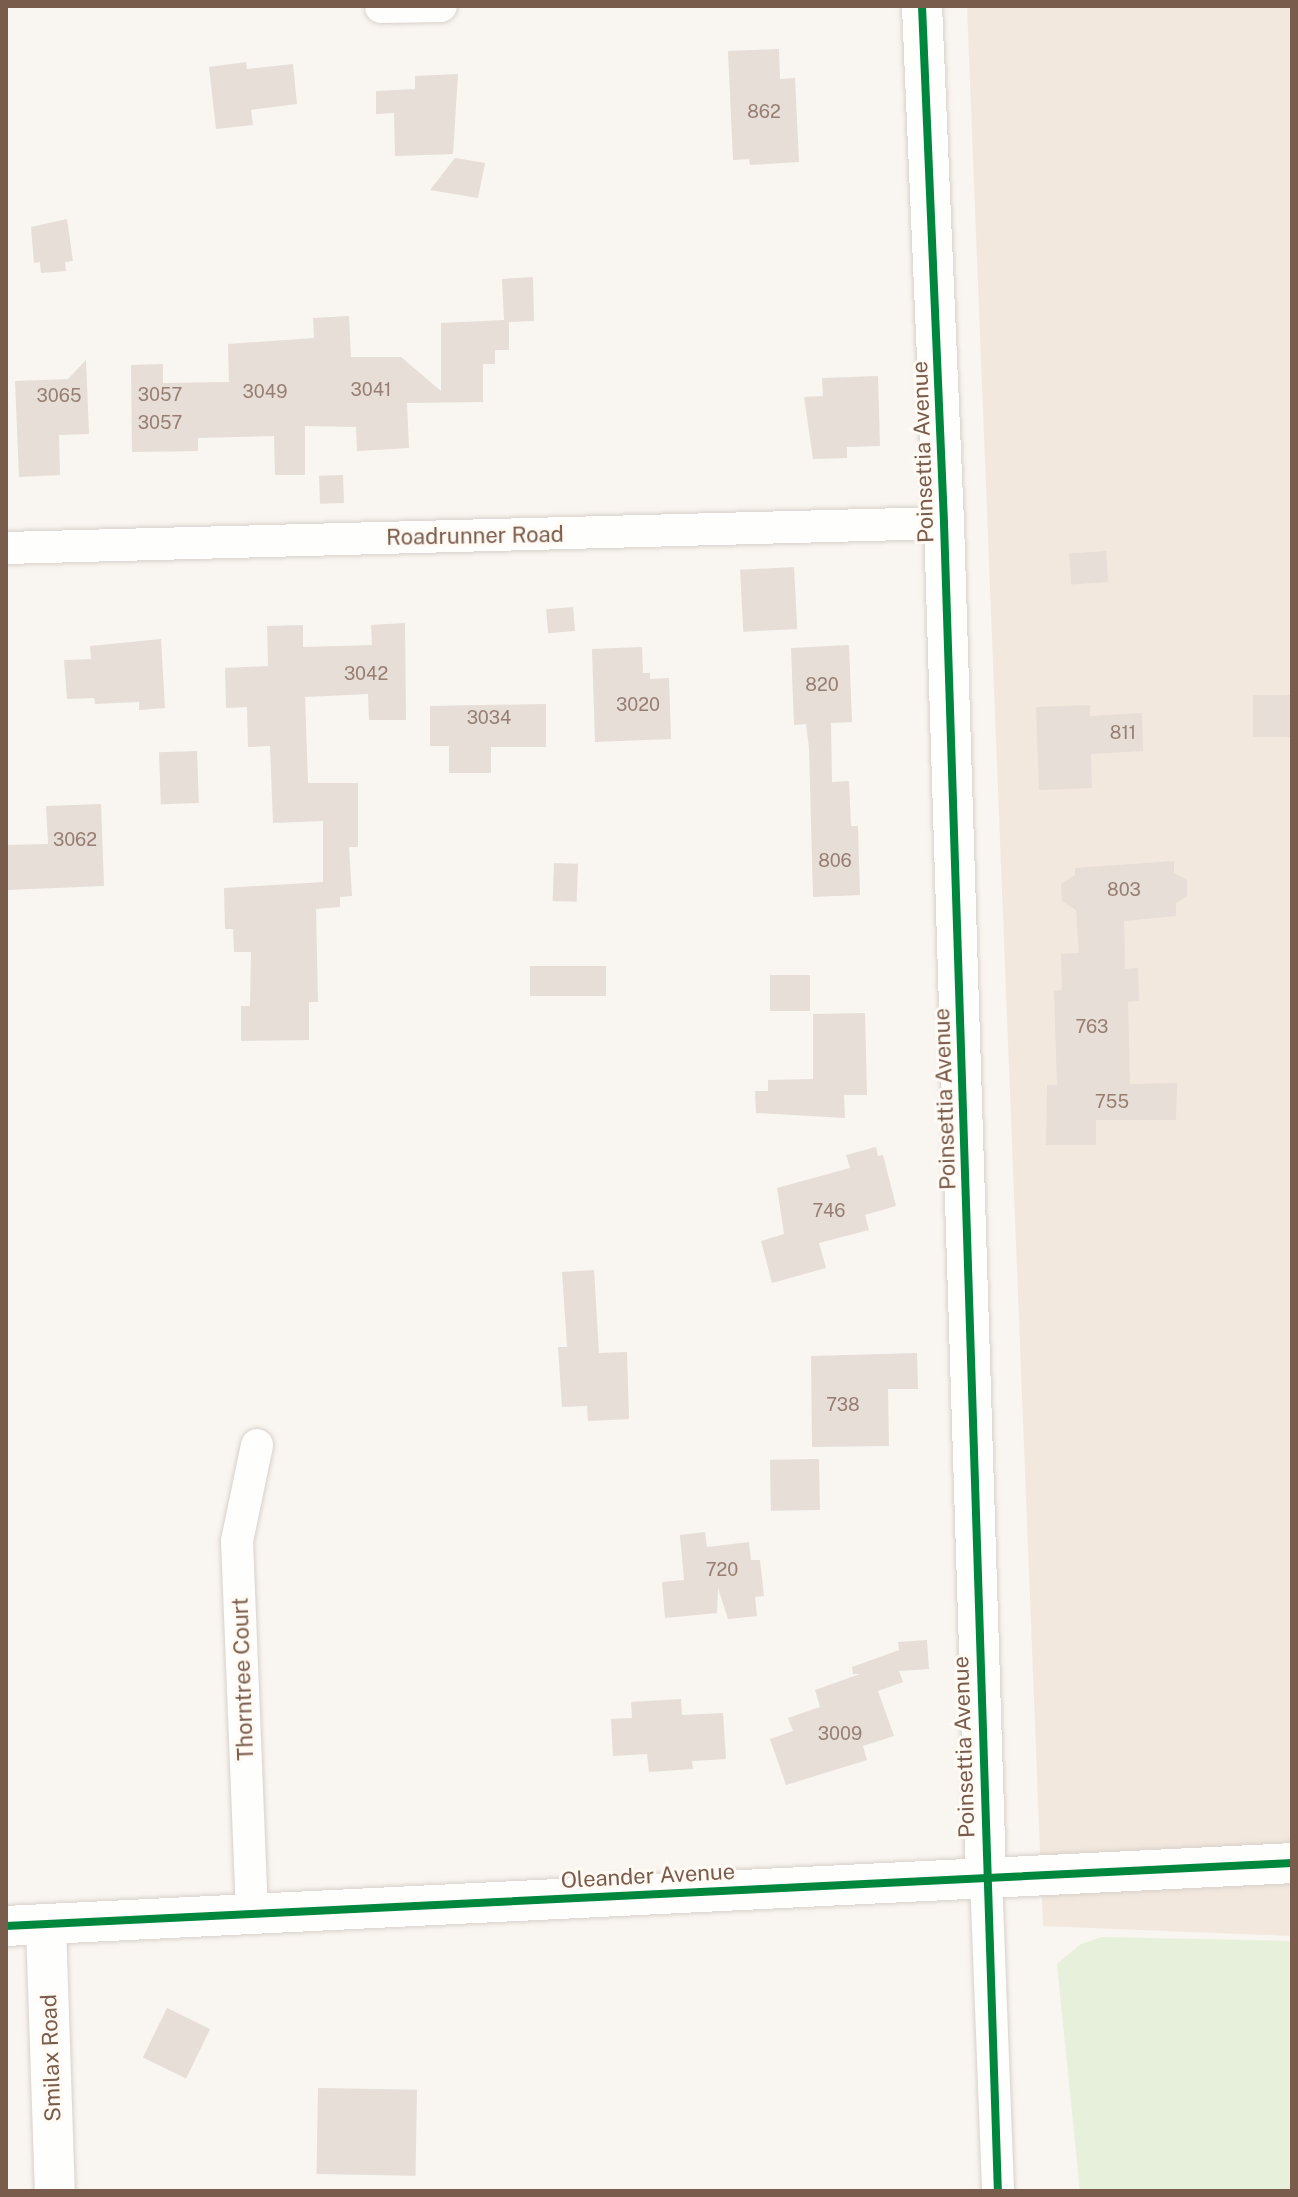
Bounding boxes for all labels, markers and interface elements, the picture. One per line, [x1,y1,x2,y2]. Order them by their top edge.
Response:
house number: 862 [747,101,781,123]
street label: Poinsettia Avenue [907,361,939,543]
house number: 3041 [351,379,391,401]
house number: 3049 [243,381,287,403]
house number: 3057 [138,384,182,406]
house number: 3065 [37,385,81,407]
house number: 3057 [138,412,182,434]
street label: Roadrunner Road [386,521,564,551]
house number: 3042 [344,663,388,685]
house number: 820 [805,674,839,696]
house number: 3020 [616,694,660,716]
house number: 3034 [467,707,511,729]
house number: 811 [1110,722,1136,744]
house number: 3062 [53,829,97,851]
house number: 806 [818,850,852,872]
house number: 803 [1107,879,1141,901]
street label: Poinsettia Avenue [929,1008,961,1190]
house number: 763 [1076,1016,1108,1038]
house number: 755 [1095,1091,1129,1113]
house number: 746 [813,1200,845,1222]
house number: 738 [826,1394,860,1416]
house number: 720 [706,1559,738,1581]
street label: Thorntree Court [227,1597,259,1761]
street label: Poinsettia Avenue [948,1656,980,1838]
house number: 3009 [818,1723,862,1745]
street label: Oleander Avenue [560,1858,736,1894]
street label: Smilax Road [36,1994,66,2122]

